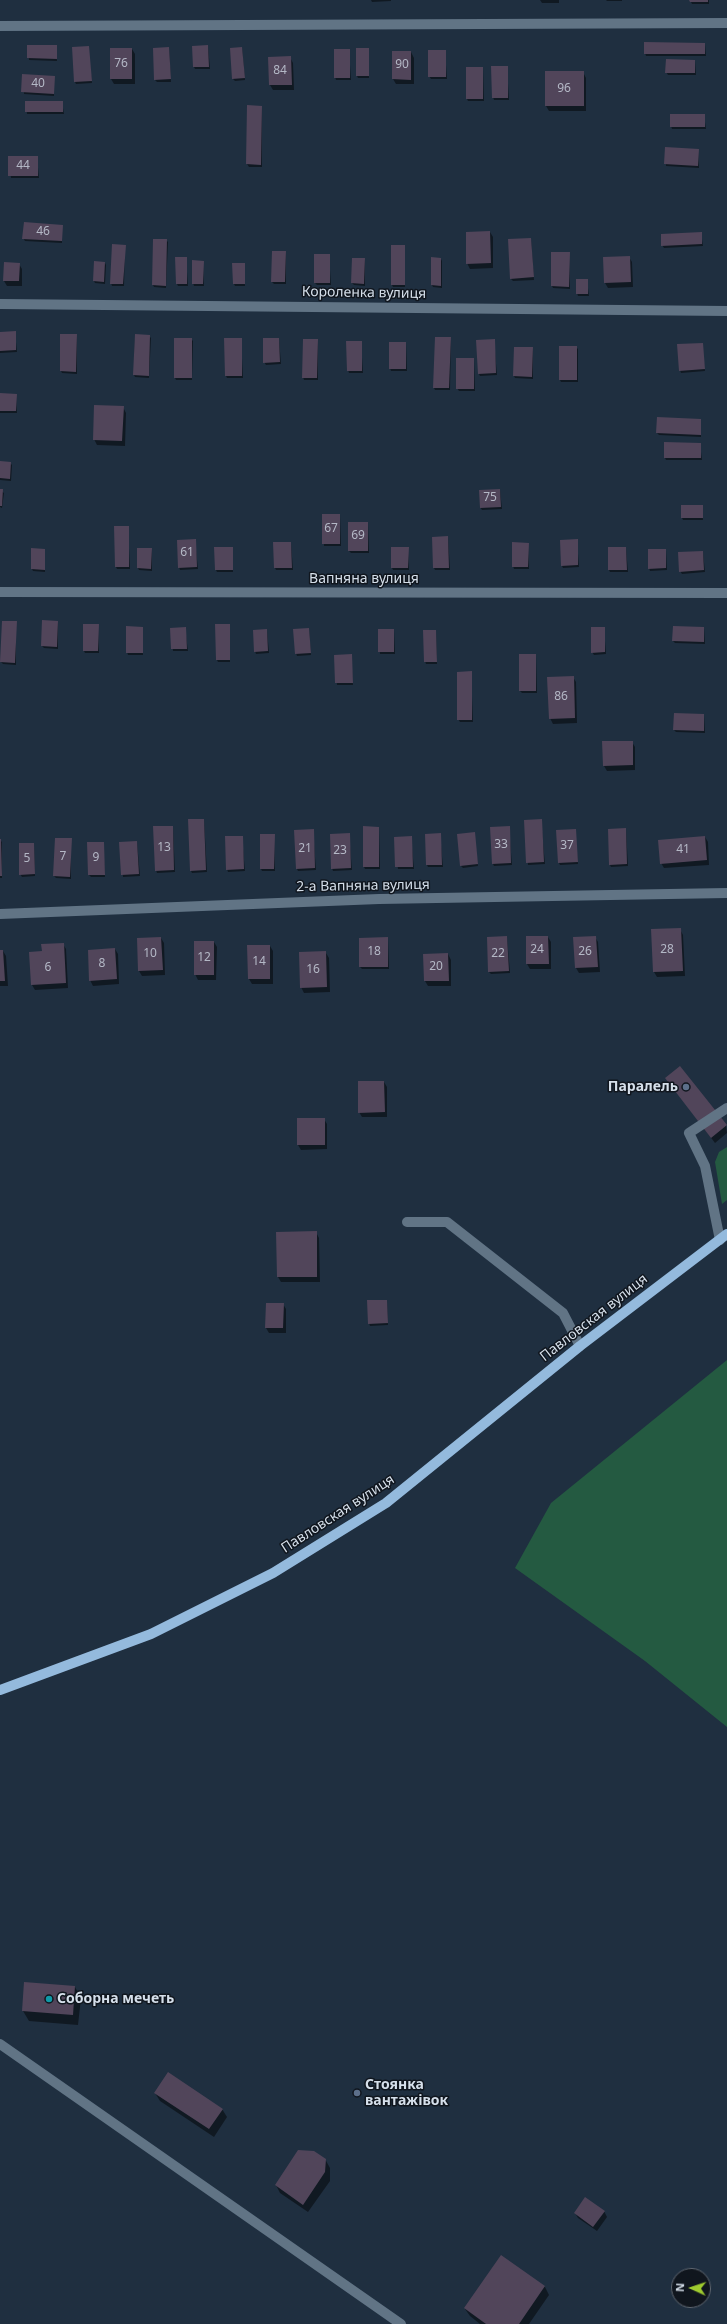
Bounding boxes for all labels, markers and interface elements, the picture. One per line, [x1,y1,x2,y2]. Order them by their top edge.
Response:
house number: 76 [114,57,128,71]
house number: 90 [395,58,409,72]
house number: 84 [273,64,287,78]
house number: 40 [31,77,45,91]
house number: 96 [557,82,571,96]
house number: 44 [16,159,30,173]
house number: 46 [36,225,50,239]
street label: Короленка вулиця [302,284,426,302]
house number: 75 [483,491,497,505]
house number: 67 [324,522,338,536]
house number: 69 [351,529,365,543]
house number: 61 [180,546,194,560]
street label: Вапняна вулиця [309,571,419,587]
house number: 86 [554,690,568,704]
house number: 33 [494,838,508,852]
house number: 37 [560,839,574,853]
house number: 13 [157,841,171,855]
house number: 21 [298,842,312,856]
house number: 41 [676,843,690,857]
house number: 23 [333,844,347,858]
house number: 7 [60,850,66,864]
house number: 9 [93,851,99,865]
house number: 5 [24,852,30,866]
street label: 2-а Вапняна вулиця [296,876,430,896]
house number: 24 [530,943,544,957]
house number: 28 [660,943,674,957]
house number: 18 [367,945,381,959]
house number: 26 [578,945,592,959]
house number: 10 [143,947,157,961]
house number: 22 [491,947,505,961]
house number: 12 [197,951,211,965]
house number: 14 [252,955,266,969]
house number: 8 [99,957,105,971]
house number: 20 [429,960,443,974]
house number: 6 [45,961,51,975]
house number: 16 [306,963,320,977]
place label: Паралель [608,1079,678,1095]
marker: Паралель [681,1082,691,1092]
street label: Павловская вулиця [537,1271,651,1365]
street label: Павловская вулиця [278,1471,398,1557]
place label: Соборна мечеть [57,1991,174,2007]
marker: Соборна мечеть [44,1994,54,2004]
place label: Стоянка вантажівок [365,2077,448,2110]
marker: Стоянка вантажівок [352,2088,362,2098]
north arrow [671,2268,711,2308]
text: N [672,2283,687,2292]

